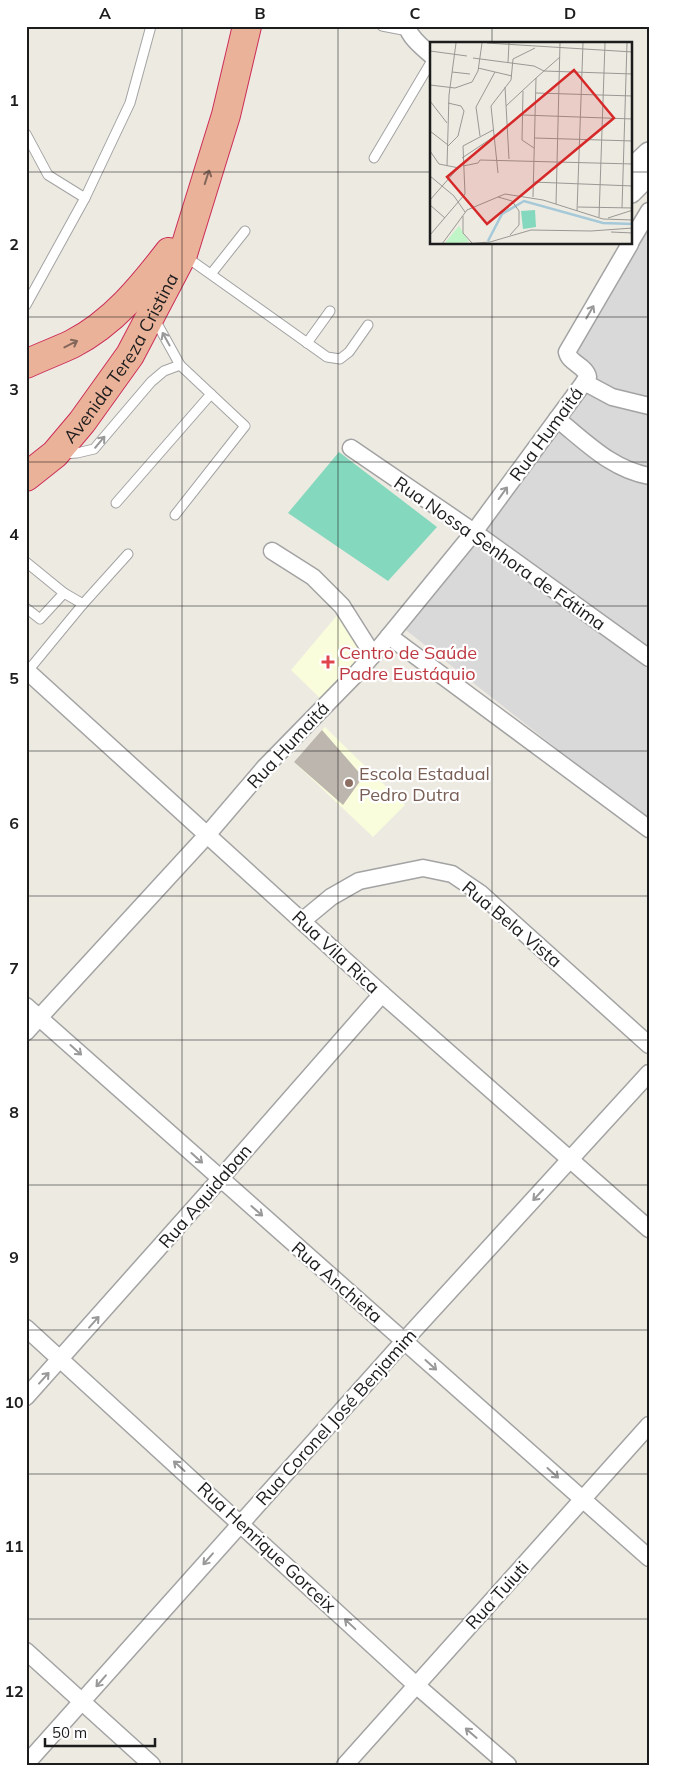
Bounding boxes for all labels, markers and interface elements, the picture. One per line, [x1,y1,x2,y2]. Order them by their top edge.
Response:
text: A [99,3,111,23]
text: B [254,3,266,23]
text: C [410,3,421,23]
text: D [564,3,576,23]
inset map [430,42,632,245]
text: 1 [9,90,19,110]
one-way arrow [202,169,212,185]
text: 2 [9,234,19,254]
street label: Avenida Tereza Cristina [58,269,183,447]
one-way arrow [585,306,595,320]
one-way arrow [161,332,170,347]
one-way arrow [63,339,78,349]
text: 3 [9,379,19,399]
street label: Rua Humaitá [504,383,588,485]
one-way arrow [94,436,105,449]
street label: Rua Nossa Senhora de Fátima [390,471,610,635]
one-way arrow [497,487,508,500]
text: 4 [9,524,19,544]
place label: Centro de Saúde Padre Eustáquio [339,641,477,685]
marker: Centro de Saúde Padre Eustáquio [321,655,335,669]
text: 5 [9,668,19,688]
street label: Rua Humaitá [242,697,334,793]
place label: Escola Estadual Pedro Dutra [359,762,490,806]
marker: Escola Estadual Pedro Dutra [343,777,355,789]
text: 6 [9,813,19,833]
street label: Rua Bela Vista [458,876,566,972]
street label: Rua Vila Rica [287,906,385,998]
text: 7 [9,958,19,978]
one-way arrow [69,1045,82,1056]
text: 8 [9,1102,19,1122]
street label: Rua Aquidaban [153,1139,257,1253]
one-way arrow [191,1153,204,1164]
one-way arrow [532,1189,544,1202]
one-way arrow [250,1206,263,1217]
street label: Rua Anchieta [287,1236,387,1328]
text: 9 [9,1247,19,1267]
one-way arrow [88,1316,99,1329]
street label: Rua Coronel José Benjamim [251,1324,421,1510]
one-way arrow [425,1359,438,1371]
one-way arrow [38,1371,50,1384]
text: 10 [4,1392,24,1412]
one-way arrow [172,1460,185,1472]
one-way arrow [546,1467,559,1479]
street label: Rua Henrique Gorceix [193,1477,341,1617]
text: 11 [4,1536,24,1556]
one-way arrow [202,1553,214,1566]
street label: Rua Tuiuti [460,1556,534,1634]
one-way arrow [344,1618,357,1630]
one-way arrow [95,1675,106,1688]
text: 12 [4,1681,24,1701]
scale bar [45,1716,155,1748]
text: 50 m [52,1723,87,1742]
one-way arrow [465,1727,478,1739]

